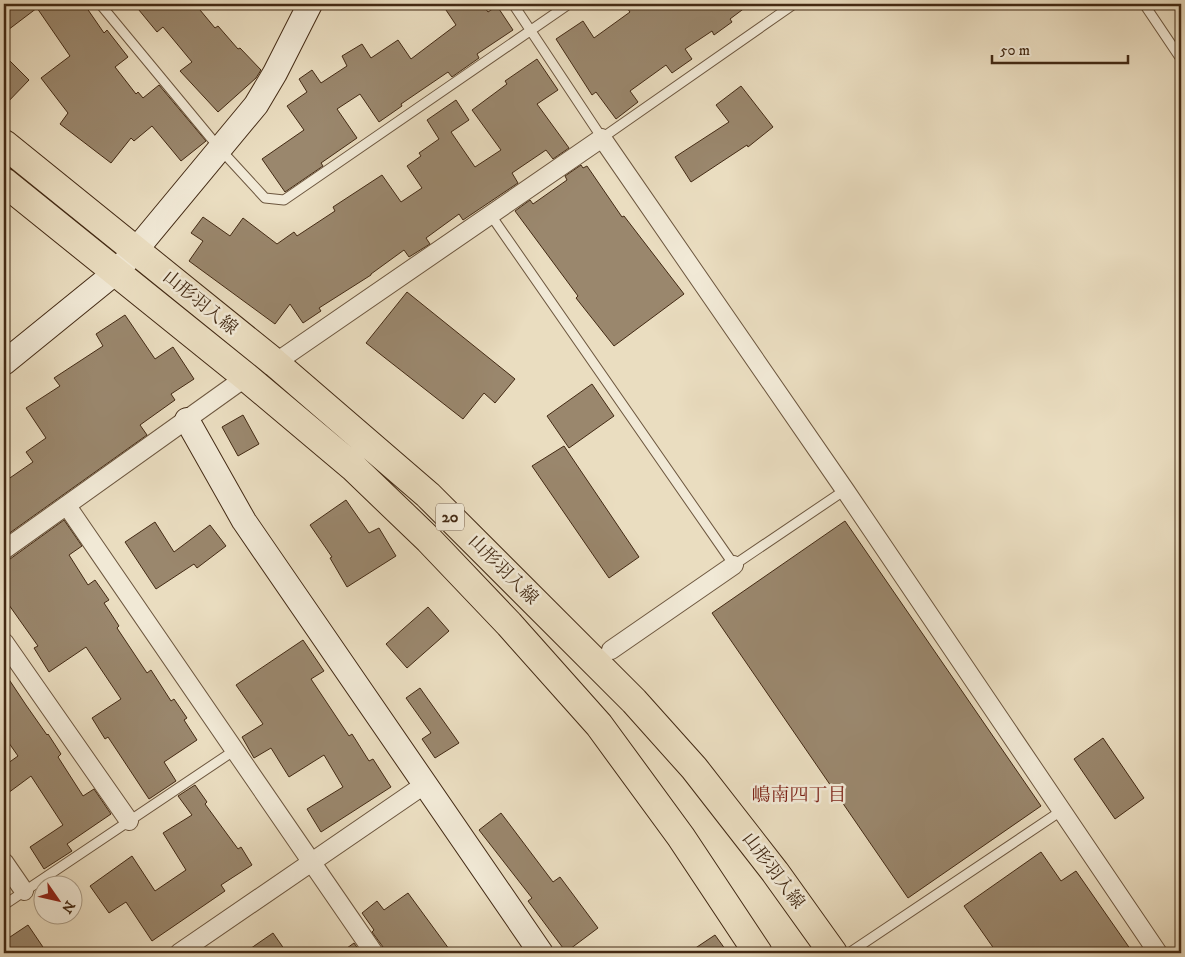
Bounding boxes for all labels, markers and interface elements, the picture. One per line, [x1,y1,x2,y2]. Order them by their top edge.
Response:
scale bar [992,32,1129,64]
text: 50 m [1000,41,1030,60]
street label: 山形羽入線 [158,266,242,340]
road number: 20 [436,504,464,530]
street label: 山形羽入線 [463,530,543,610]
district label: 嶋南四丁目 [751,784,847,807]
street label: 山形羽入線 [737,828,809,914]
north arrow [32,874,82,924]
text: N [57,897,79,917]

